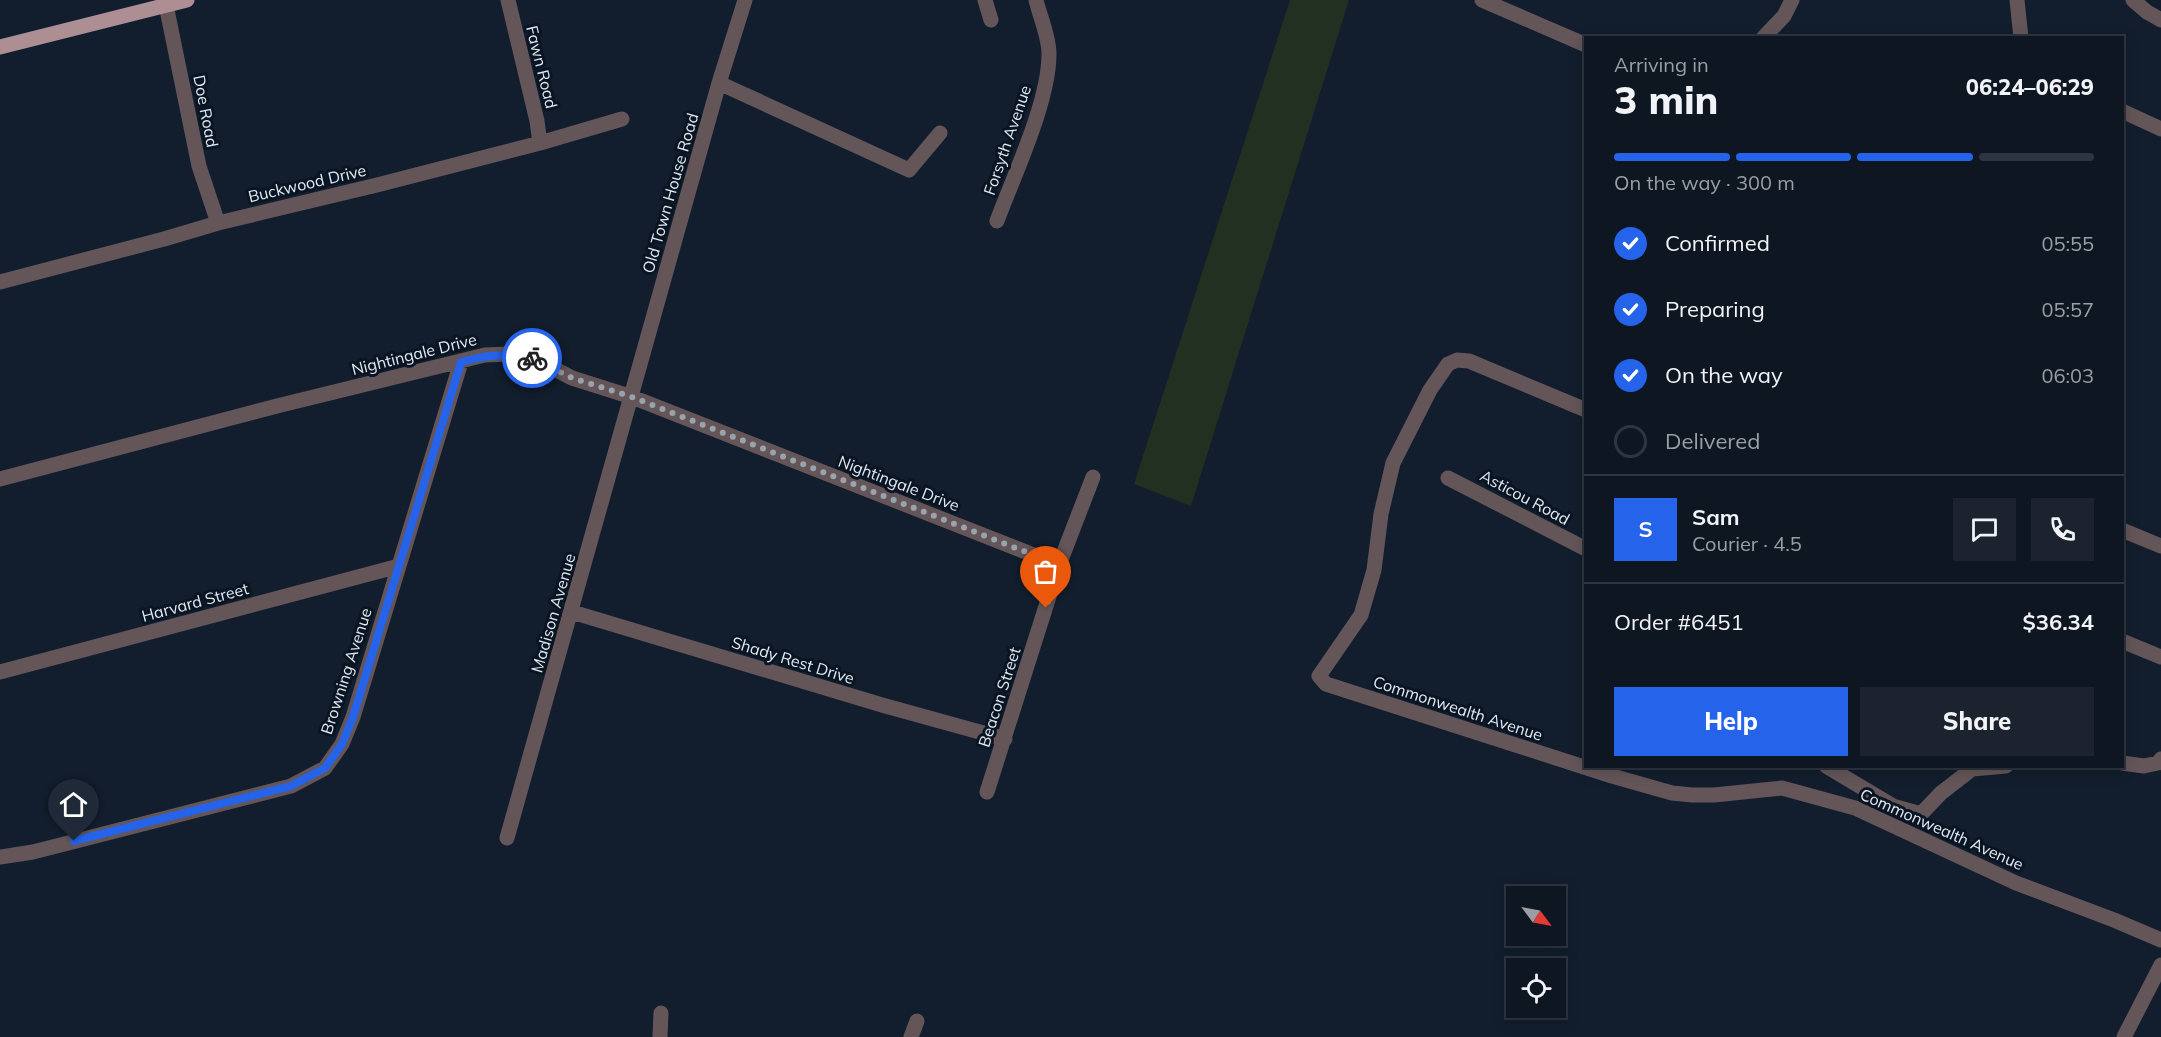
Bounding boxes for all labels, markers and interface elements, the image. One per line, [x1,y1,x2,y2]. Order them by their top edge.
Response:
street label: Fawn Road [522,23,562,111]
text: Arriving in [1614,52,1709,77]
street label: Doe Road [189,73,223,149]
text: 06:24–06:29 [1966,73,2094,101]
text: 3 min [1614,75,1719,124]
street label: Forsyth Avenue [979,82,1035,198]
street label: Old Town House Road [638,111,702,275]
street label: Buckwood Drive [246,160,368,206]
text: On the way · 300 m [1614,170,1795,195]
icon: check [1614,227,1647,260]
text: Confirmed [1665,229,1770,257]
text: 05:55 [2041,231,2094,256]
icon: check [1614,293,1647,326]
text: Preparing [1665,295,1765,323]
text: 05:57 [2041,297,2094,322]
courier [502,328,562,388]
street label: Nightingale Drive [349,329,479,379]
icon: bike [516,342,549,375]
icon: check [1614,359,1647,392]
text: On the way [1665,361,1783,389]
text: 06:03 [2041,363,2094,388]
text: Delivered [1665,427,1760,455]
street label: Nightingale Drive [836,451,962,515]
street label: Asticou Road [1477,465,1573,529]
button: chat [1953,498,2016,561]
button: phone [2031,498,2094,561]
text: Sam [1692,503,1740,531]
text: S [1638,515,1653,543]
text: Courier · 4.5 [1692,531,1802,556]
pin [1020,546,1071,608]
street label: Madison Avenue [526,551,580,675]
icon: bag [1029,555,1062,588]
street label: Harvard Street [139,578,251,626]
street label: Browning Avenue [316,605,376,737]
text: Order #6451 [1614,608,1744,636]
text: $36.34 [2023,608,2094,636]
street label: Shady Rest Drive [729,632,857,688]
street label: Beacon Street [973,644,1025,749]
street label: Commonwealth Avenue [1371,671,1545,745]
button: Help [1614,687,1848,756]
button: Share [1860,687,2094,756]
pin [48,779,99,841]
street label: Commonwealth Avenue [1857,784,2027,874]
icon: home [57,788,90,821]
north arrow [1506,886,1566,946]
map controls [1506,886,1566,1018]
button: locate [1506,958,1566,1018]

